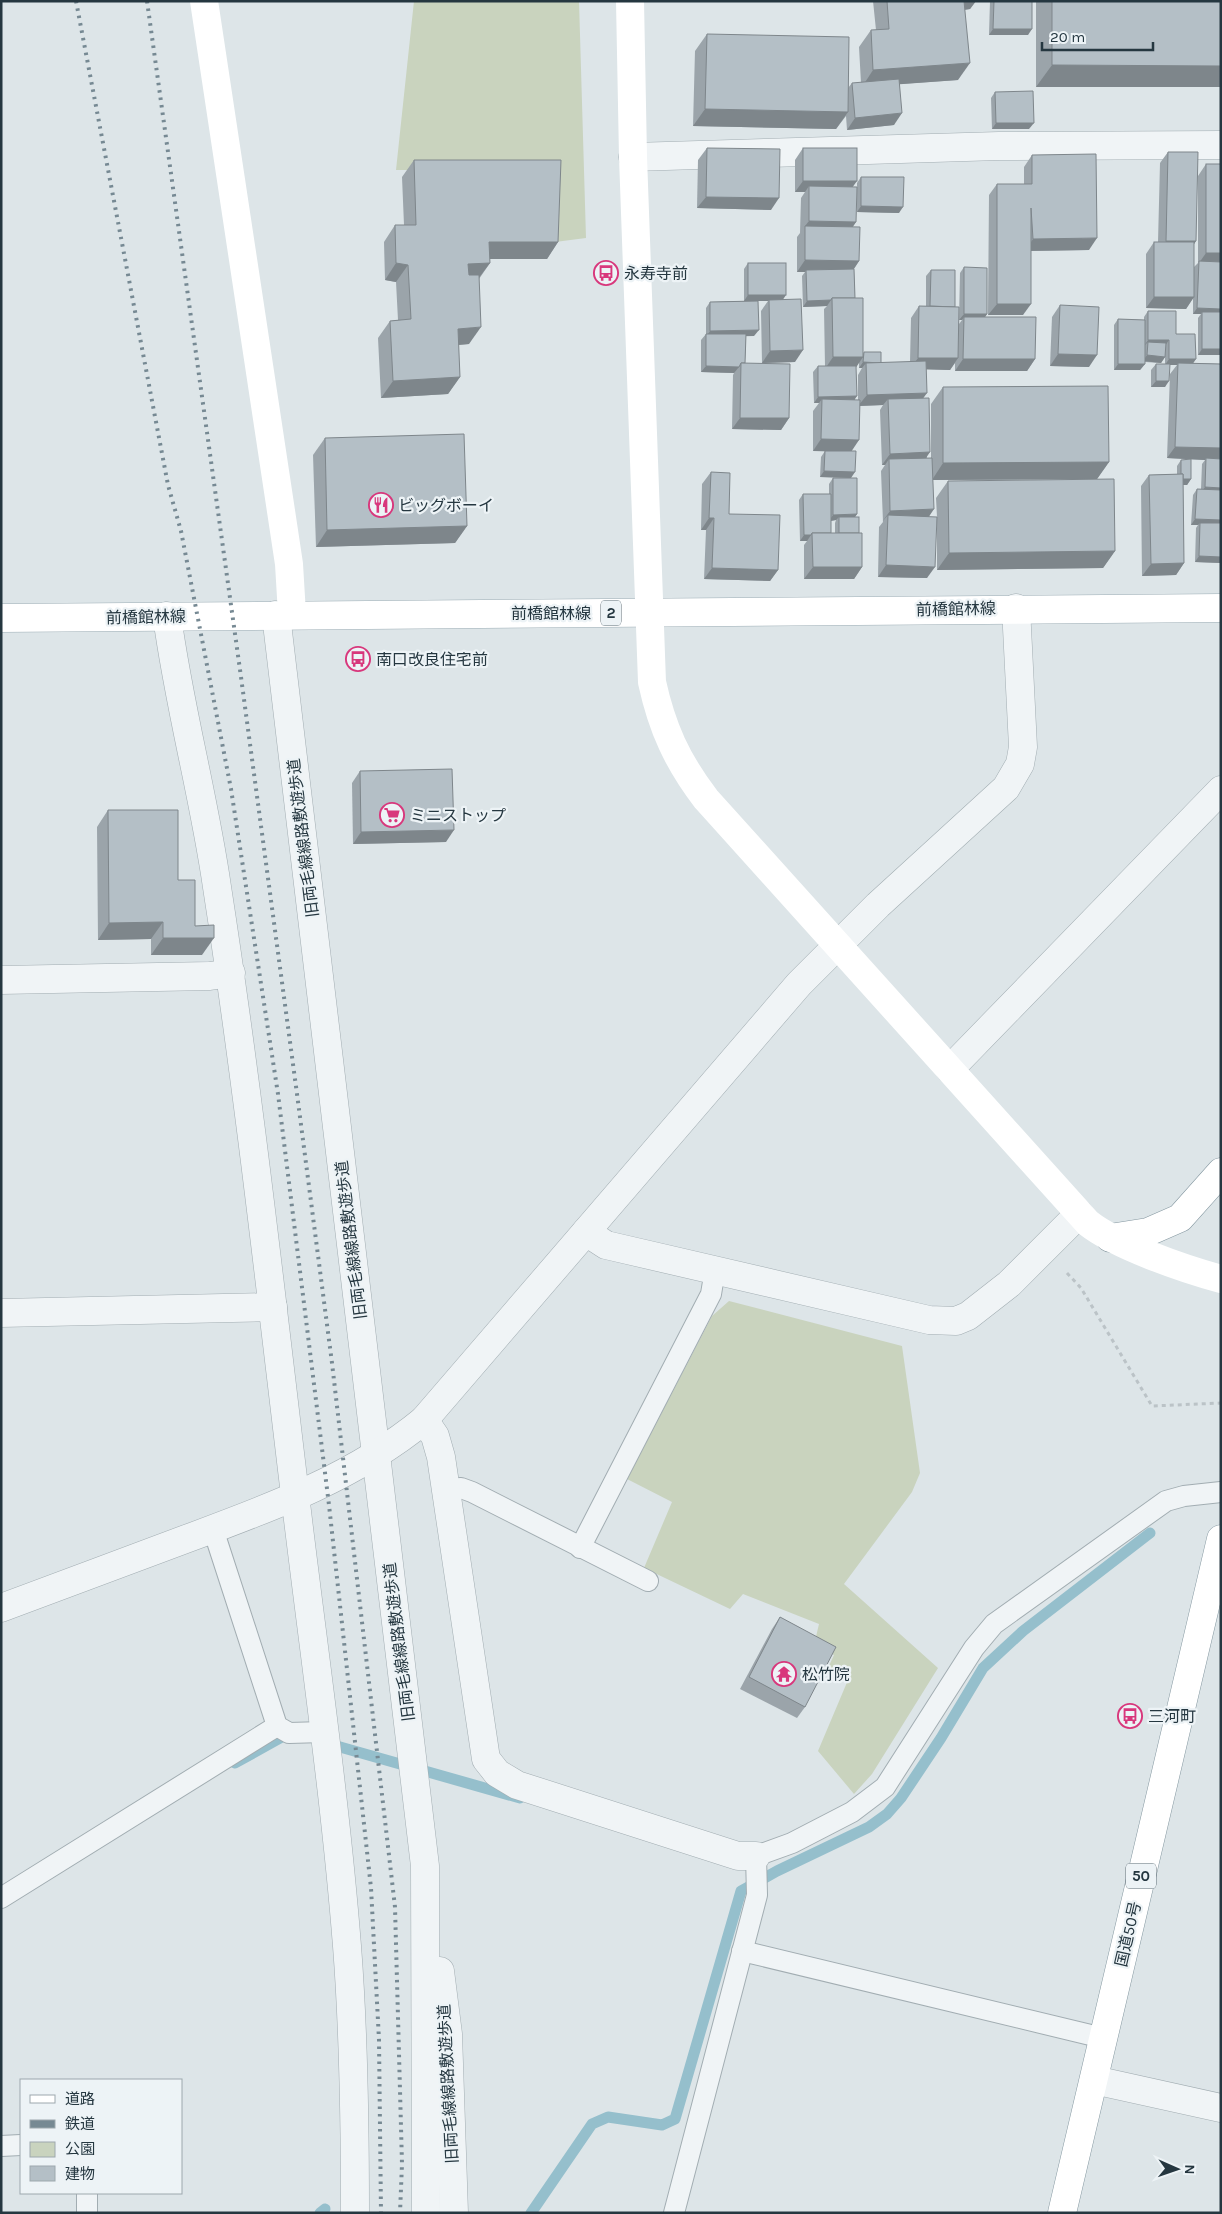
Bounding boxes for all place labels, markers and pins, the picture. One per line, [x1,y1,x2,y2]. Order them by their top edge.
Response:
bus stop icon: 永寿寺前 [593,260,619,286]
place label: 永寿寺前 [624,264,688,283]
restaurant icon: ビッグボーイ [368,492,394,518]
place label: ビッグボーイ [398,496,494,515]
bus stop icon: 南口改良住宅前 [345,646,371,672]
place label: 南口改良住宅前 [376,650,488,669]
supermarket icon: ミニストップ [379,802,405,828]
place label: ミニストップ [410,806,506,825]
temple icon: 松竹院 [771,1661,797,1687]
place label: 松竹院 [802,1665,850,1684]
bus stop icon: 三河町 [1117,1703,1143,1729]
place label: 三河町 [1148,1707,1196,1726]

